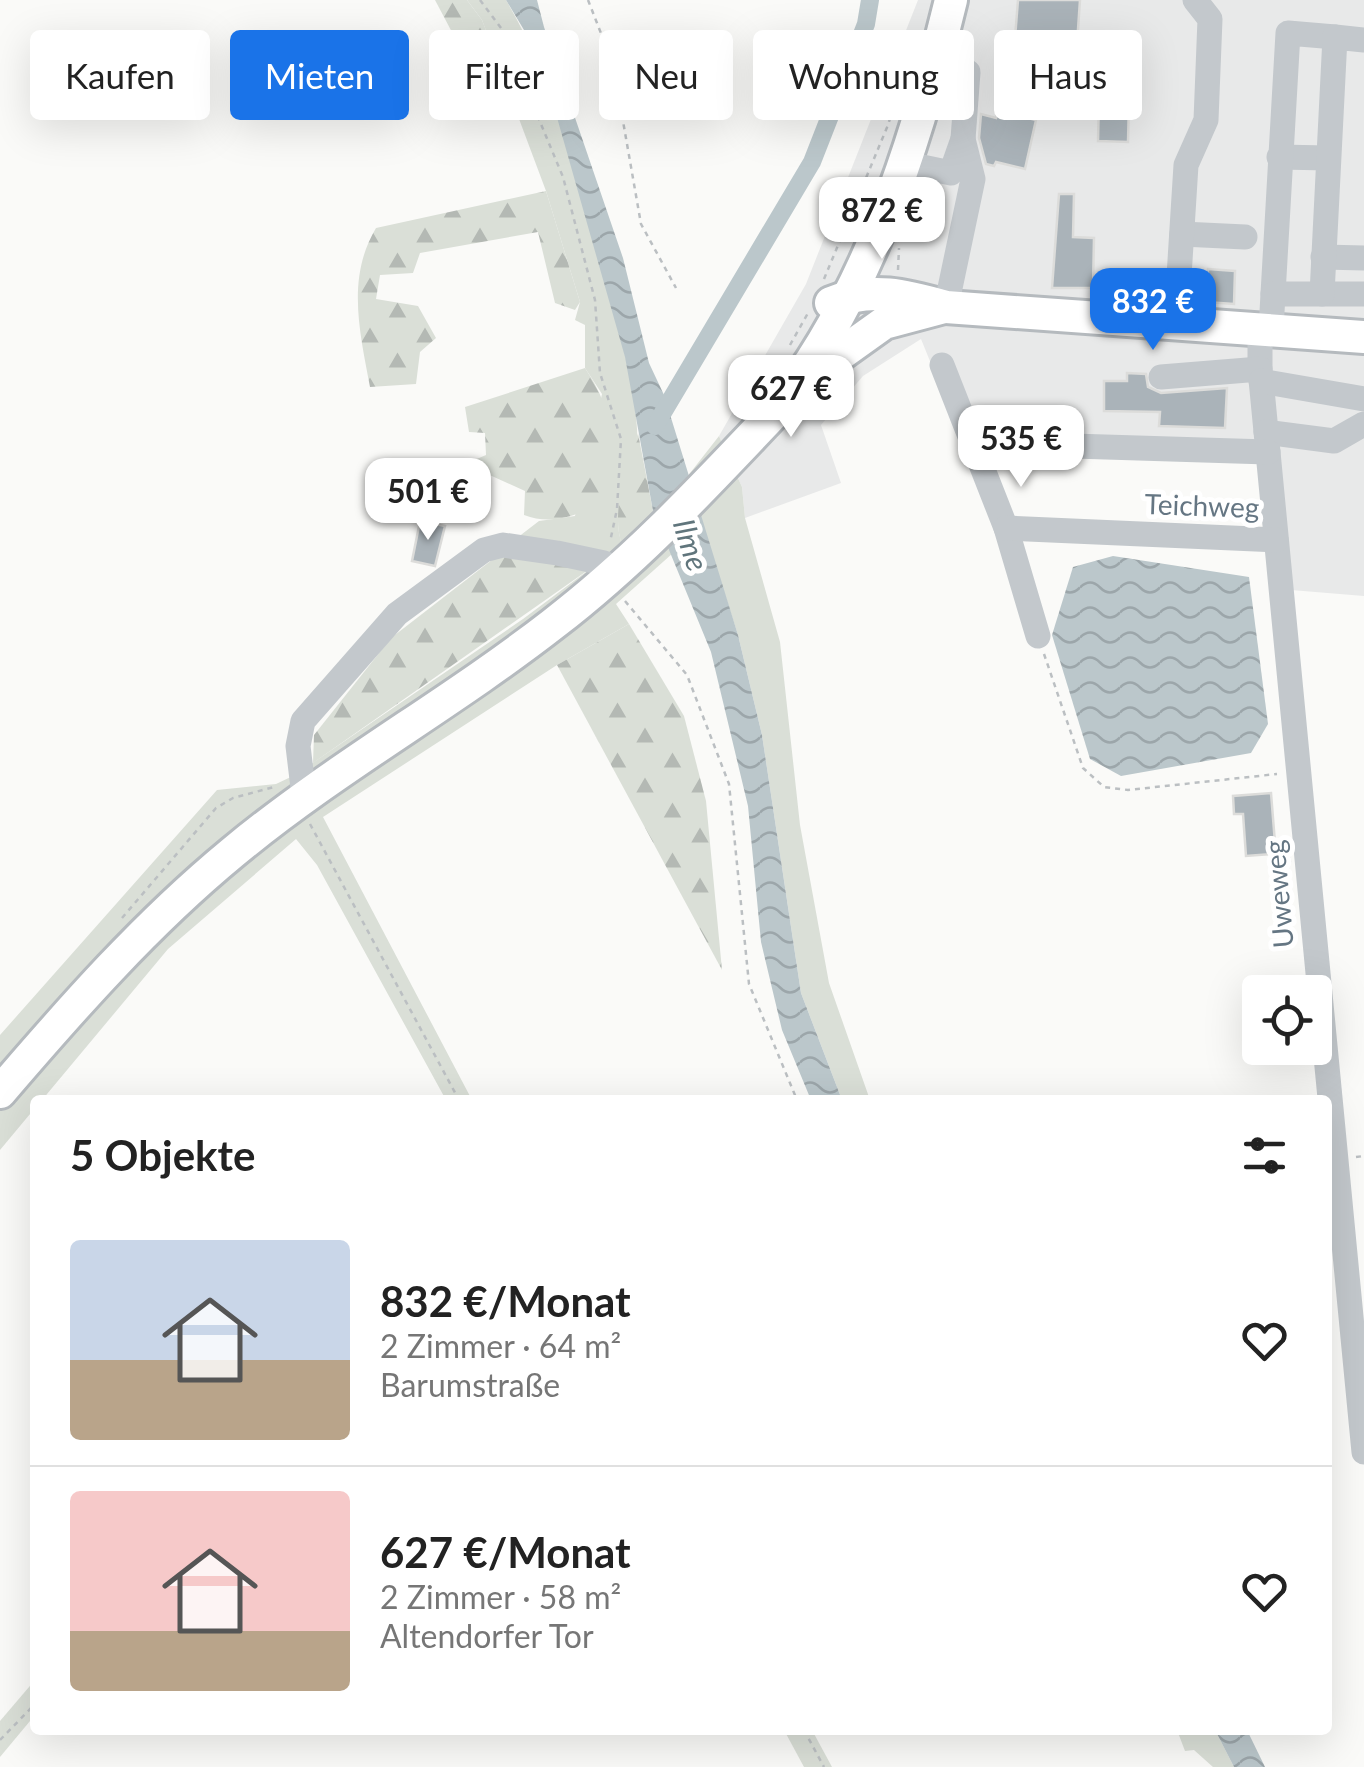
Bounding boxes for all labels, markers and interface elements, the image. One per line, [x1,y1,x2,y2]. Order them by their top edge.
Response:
chip: Kaufen [30,30,210,120]
chip: Mieten [230,30,409,120]
chip: Filter [429,30,579,120]
chip: Neu [599,30,733,120]
chip: Wohnung [753,30,974,120]
chip: Haus [994,30,1142,120]
pin: 872 € [812,177,952,262]
text: 872 € [841,190,923,229]
pin: 832 € [1083,268,1223,353]
text: 832 € [1112,281,1194,320]
pin: 627 € [721,355,861,440]
text: 627 € [750,368,832,407]
pin: 535 € [951,405,1091,490]
text: 535 € [980,418,1062,457]
pin: 501 € [358,458,498,543]
text: 501 € [387,471,469,510]
street label: Teichweg [1144,486,1260,524]
water label: Ilme [667,514,717,575]
street label: Uweweg [1256,839,1300,949]
map controls [1242,975,1332,1065]
button: locate [1242,975,1332,1065]
icon: filters [1237,1128,1292,1183]
text: 5 Objekte [70,1130,255,1180]
text: 832 €/Monat [380,1276,631,1326]
icon: home [150,1280,270,1400]
icon: heart [1237,1313,1292,1368]
text: 2 Zimmer · 64 m² [380,1326,621,1365]
text: Barumstraße [380,1365,560,1404]
text: 627 €/Monat [380,1527,631,1577]
icon: home [150,1531,270,1651]
icon: heart [1237,1564,1292,1619]
text: 2 Zimmer · 58 m² [380,1577,621,1616]
text: Altendorfer Tor [380,1616,594,1655]

